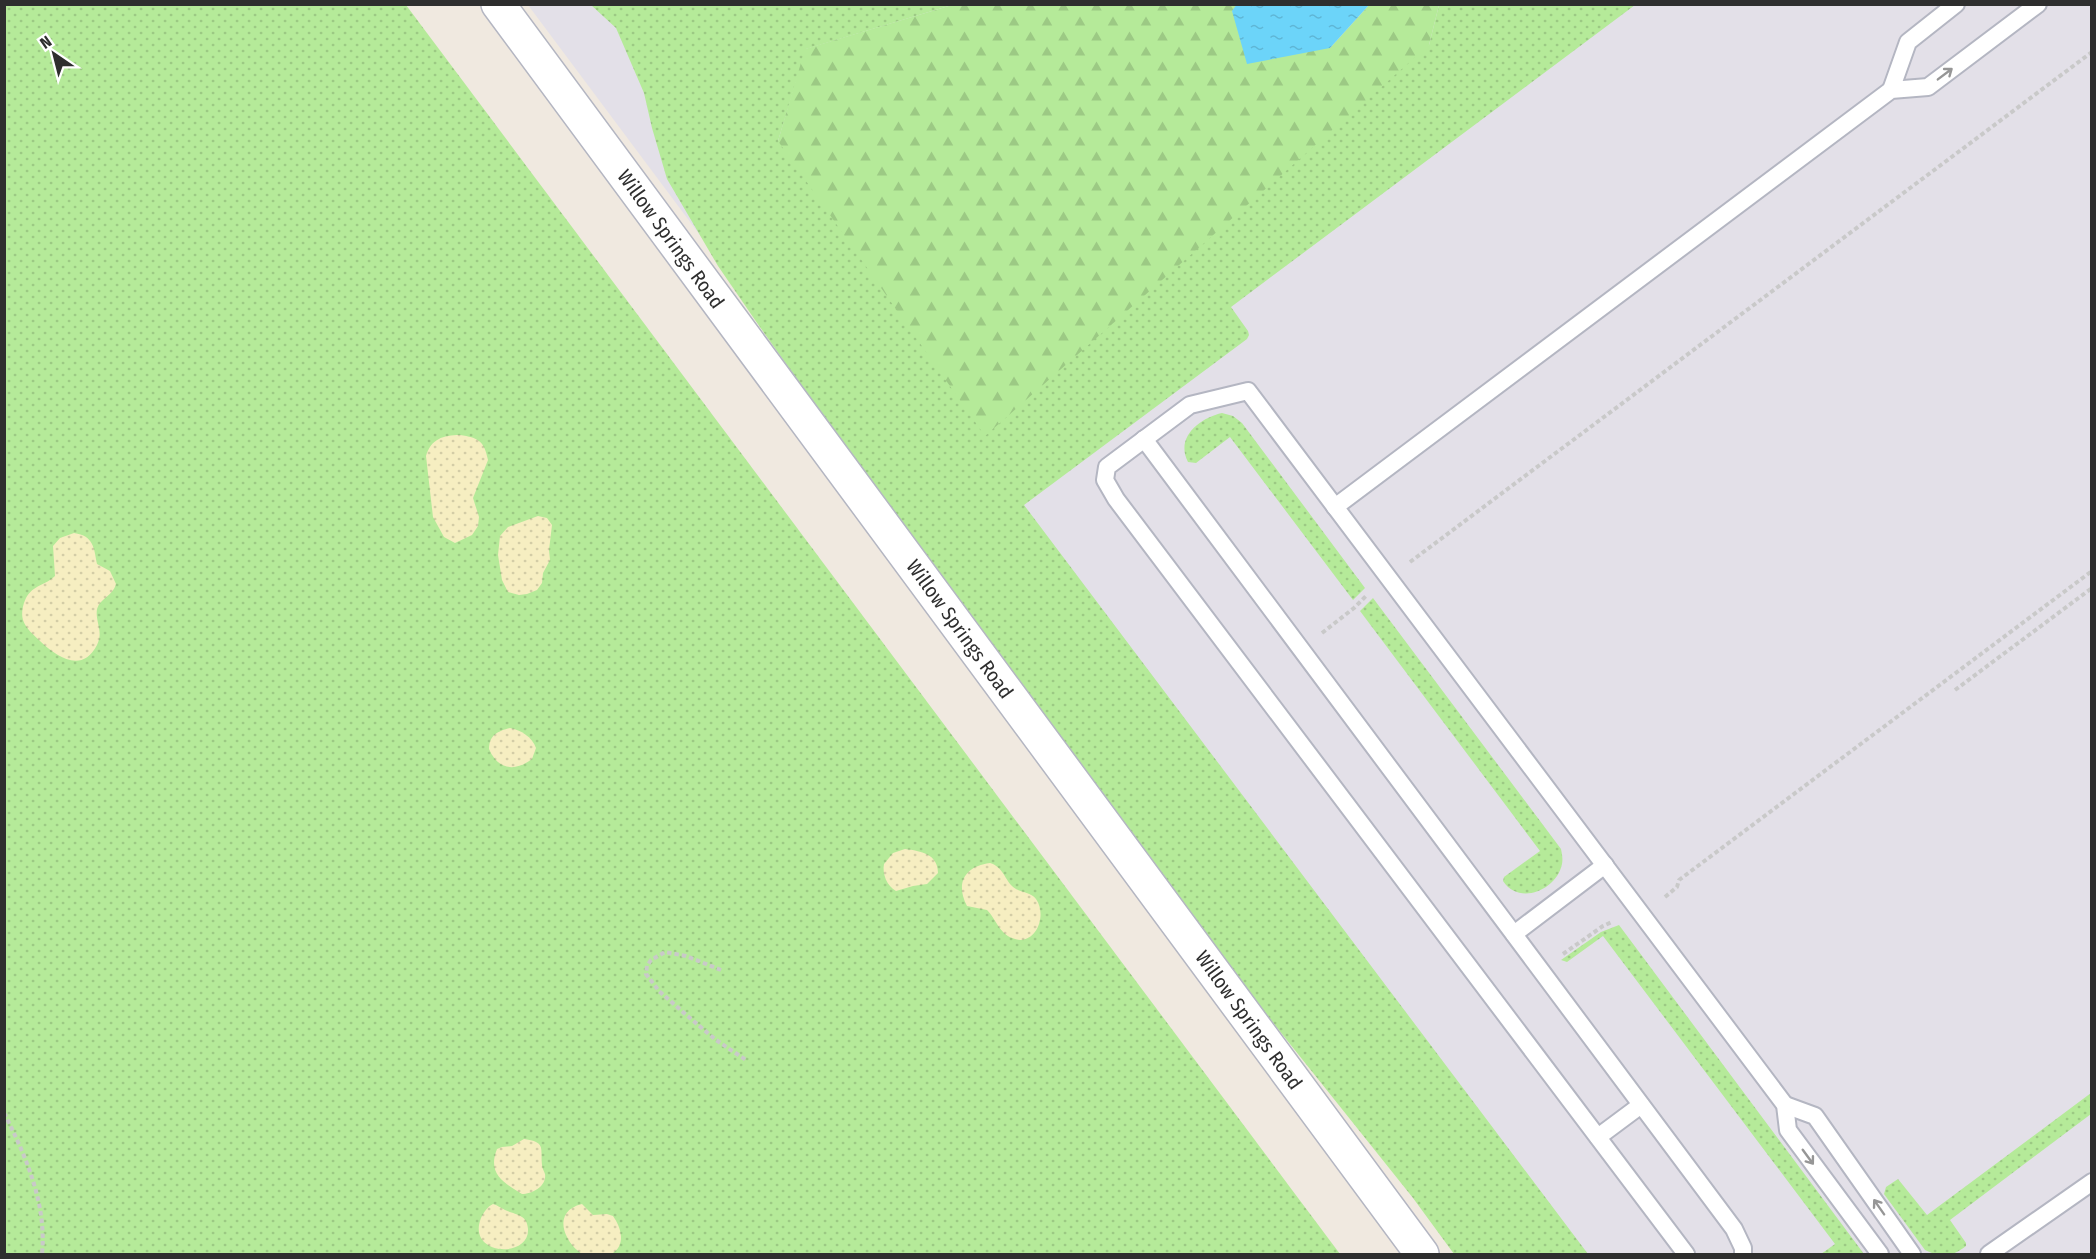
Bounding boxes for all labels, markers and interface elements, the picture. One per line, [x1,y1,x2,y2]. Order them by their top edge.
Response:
north arrow [24,24,84,84]
text: N [36,32,55,53]
one-way arrow [1937,68,1953,80]
street label: Willow Springs Road [613,165,729,313]
street label: Willow Springs Road [902,555,1018,703]
street label: Willow Springs Road [1191,946,1307,1094]
one-way arrow [1802,1148,1814,1164]
one-way arrow [1873,1199,1885,1215]

